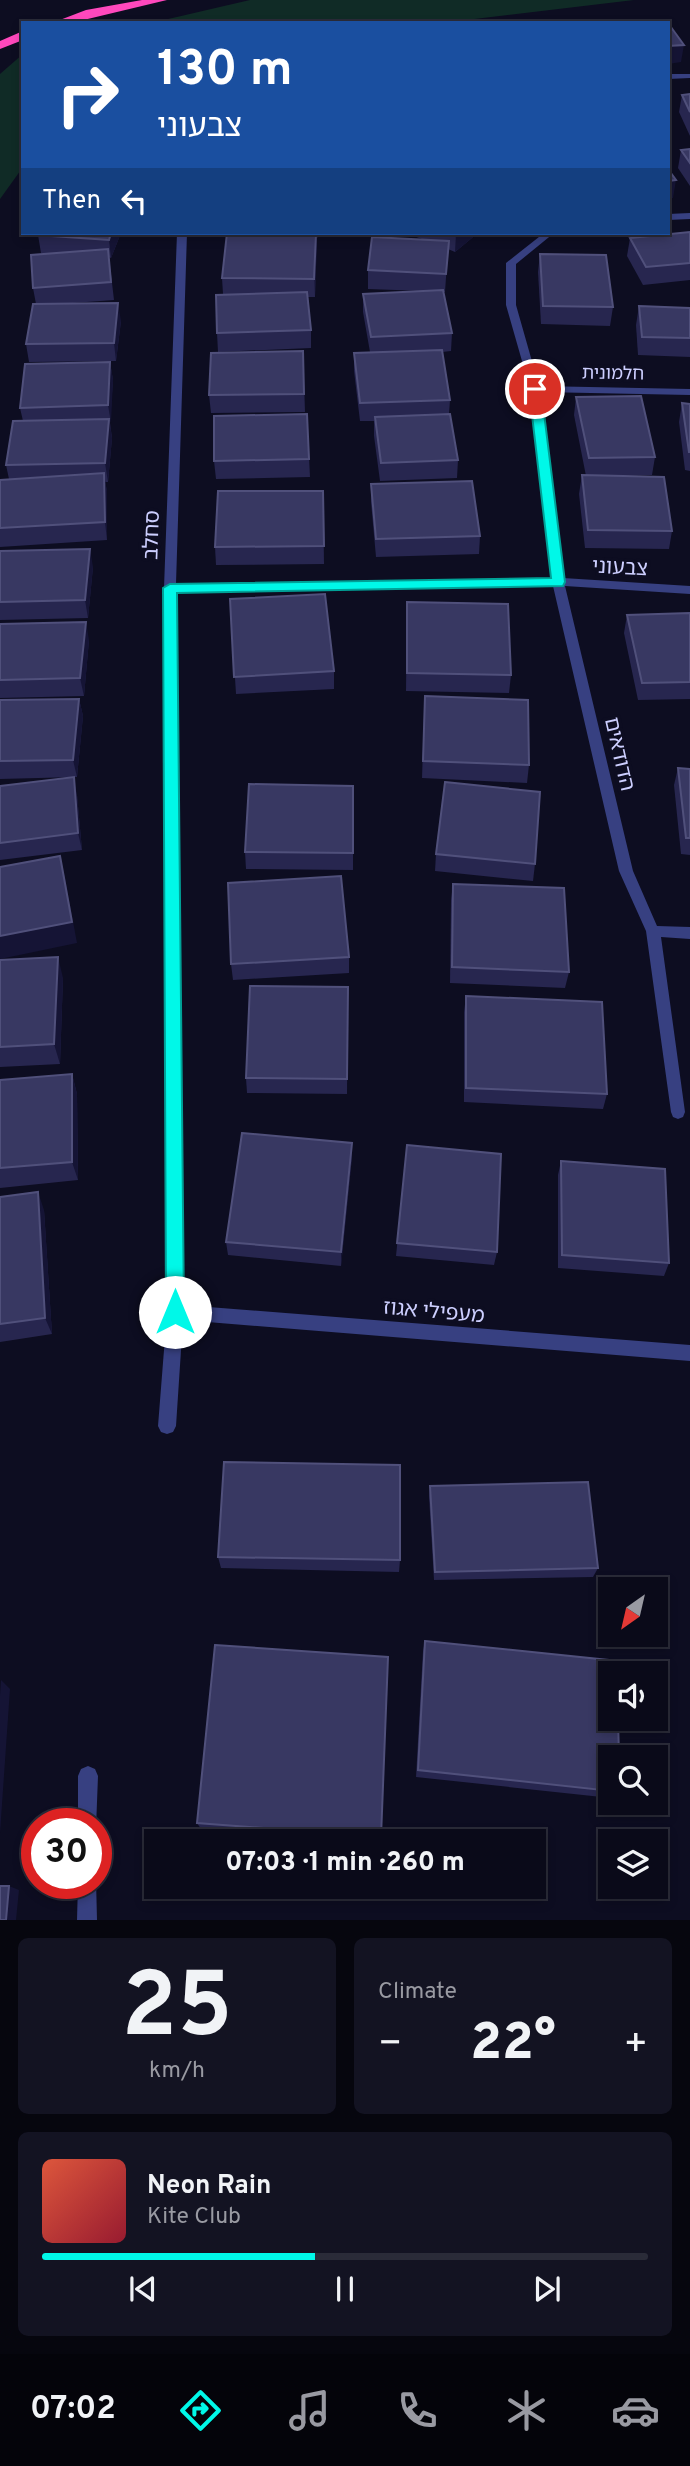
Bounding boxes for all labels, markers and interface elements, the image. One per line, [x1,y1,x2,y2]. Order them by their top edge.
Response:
text: 130 m [157,41,293,103]
icon: right [42,49,133,140]
text: צבעוני [157,108,242,148]
icon: left [115,182,153,220]
text: Then [42,185,101,218]
pin [505,359,565,419]
street label: חלמונית [582,362,644,387]
icon: arrive [516,370,554,408]
street label: סחלב [138,510,167,560]
street label: צבעוני [591,554,648,583]
street label: הדודאים [597,715,640,794]
position arrow [138,1275,212,1349]
street label: מעפילי אגוז [382,1295,486,1330]
north arrow [598,1577,668,1647]
map controls [598,1577,668,1899]
button: sound [598,1661,668,1731]
button: search [598,1745,668,1815]
speed limit sign: 30 [21,1808,112,1899]
button: layers [598,1829,668,1899]
text: 07:03 · 1 min · 260 m [225,1847,465,1880]
text: 25 [121,1954,233,2069]
text: Climate [378,1978,457,2007]
text: 22° [470,2012,556,2078]
text: − [378,2021,403,2070]
text: + [623,2021,648,2070]
text: km/h [149,2057,205,2086]
text: Neon Rain [147,2170,272,2203]
text: Kite Club [147,2203,241,2232]
icon: previous [124,2270,162,2308]
icon: pause [326,2270,364,2308]
icon: next [528,2270,566,2308]
icon: directions [176,2386,225,2435]
icon: music [285,2386,334,2435]
icon: phone [393,2386,442,2435]
icon: climate [502,2386,551,2435]
icon: car [611,2386,660,2435]
text: 07:02 [30,2390,116,2430]

